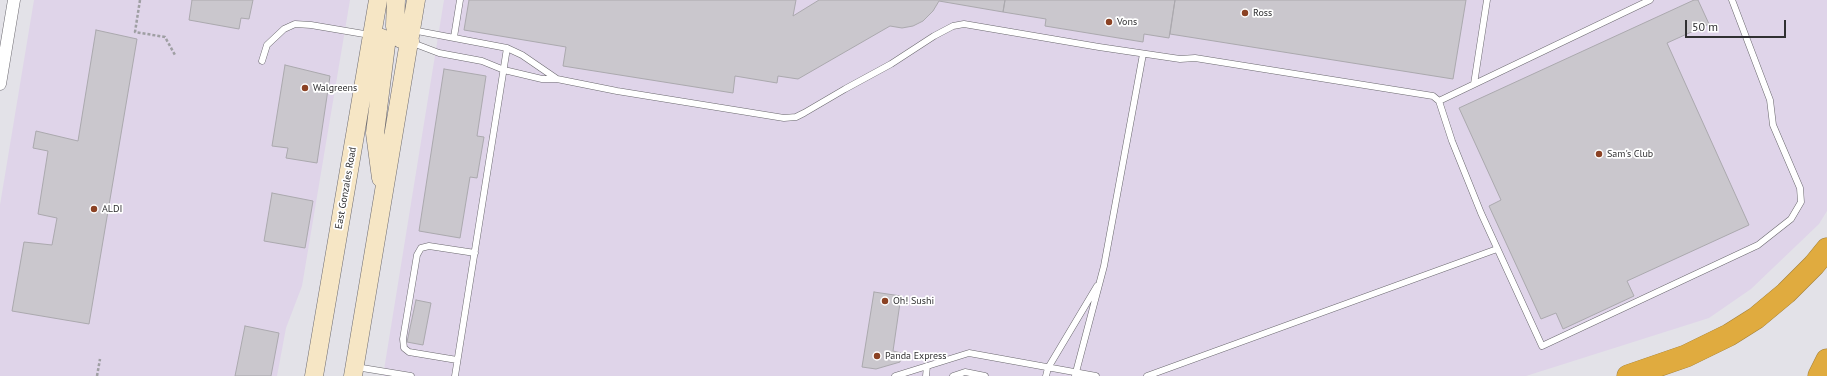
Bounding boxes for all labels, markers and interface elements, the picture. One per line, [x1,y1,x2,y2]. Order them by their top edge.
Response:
place label: Ross [1253,7,1272,19]
marker: Ross [1240,8,1250,18]
scale bar [1687,12,1788,38]
place label: Vons [1117,16,1137,28]
marker: Vons [1104,17,1114,27]
text: 50 m [1692,19,1718,34]
place label: Walgreens [313,82,357,94]
marker: Walgreens [300,83,310,93]
street label: East Gonzales Road [333,146,359,230]
place label: Sam's Club [1607,148,1653,160]
marker: Sam's Club [1594,149,1604,159]
place label: ALDI [102,203,122,215]
marker: ALDI [89,204,99,214]
place label: Oh! Sushi [893,295,934,307]
marker: Oh! Sushi [880,296,890,306]
place label: Panda Express [885,350,946,362]
marker: Panda Express [872,351,882,361]

